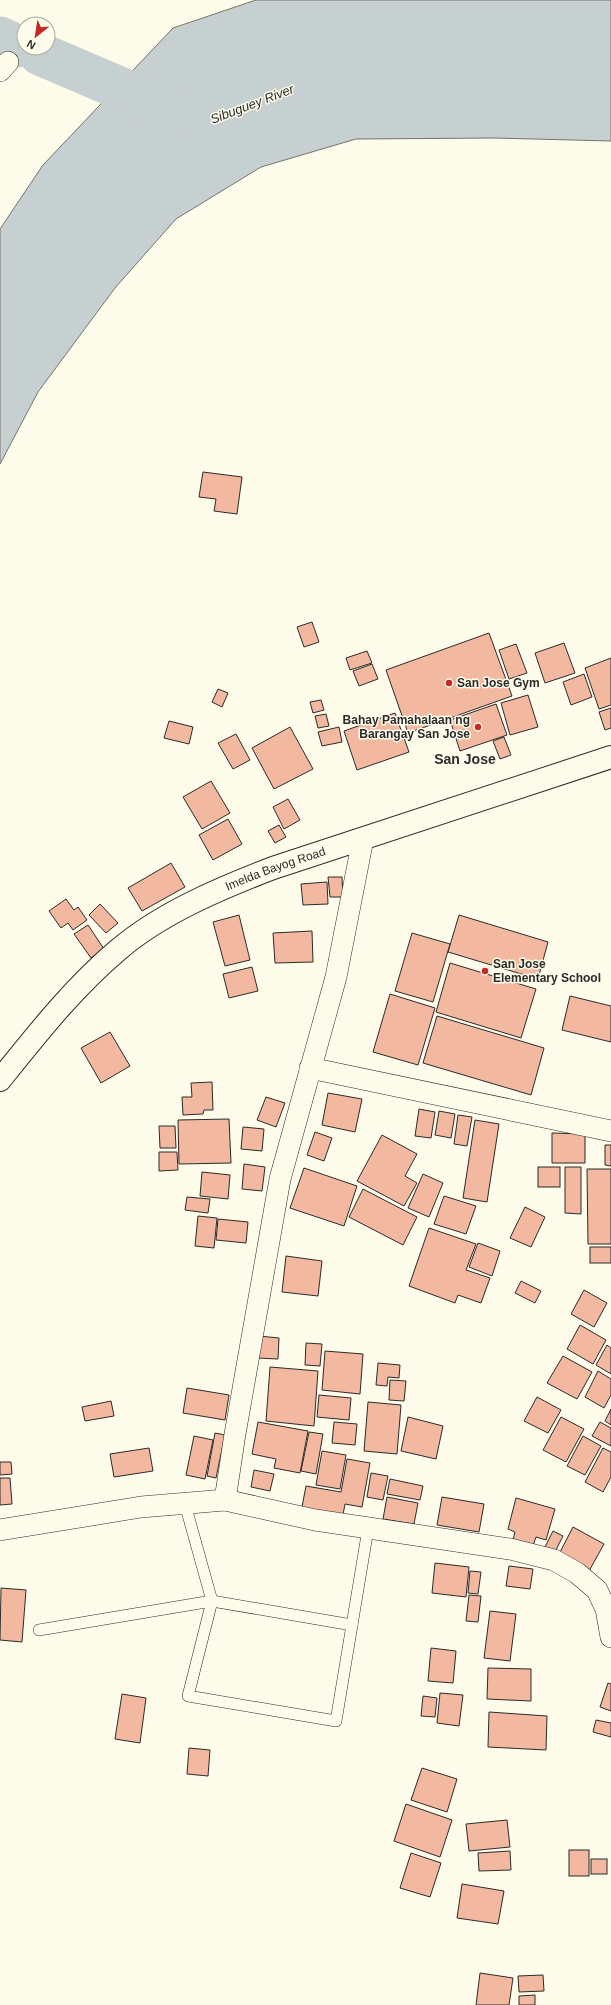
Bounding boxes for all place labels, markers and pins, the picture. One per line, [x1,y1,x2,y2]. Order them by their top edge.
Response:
place label: San Jose Gym [457,676,540,690]
marker: San Jose Gym [444,678,454,688]
place label: Bahay Pamahalaan ng Barangay San Jose [343,713,470,741]
marker: Bahay Pamahalaan ng Barangay San Jose [473,722,483,732]
place label: San Jose Elementary School [493,957,601,985]
marker: San Jose Elementary School [480,966,490,976]

